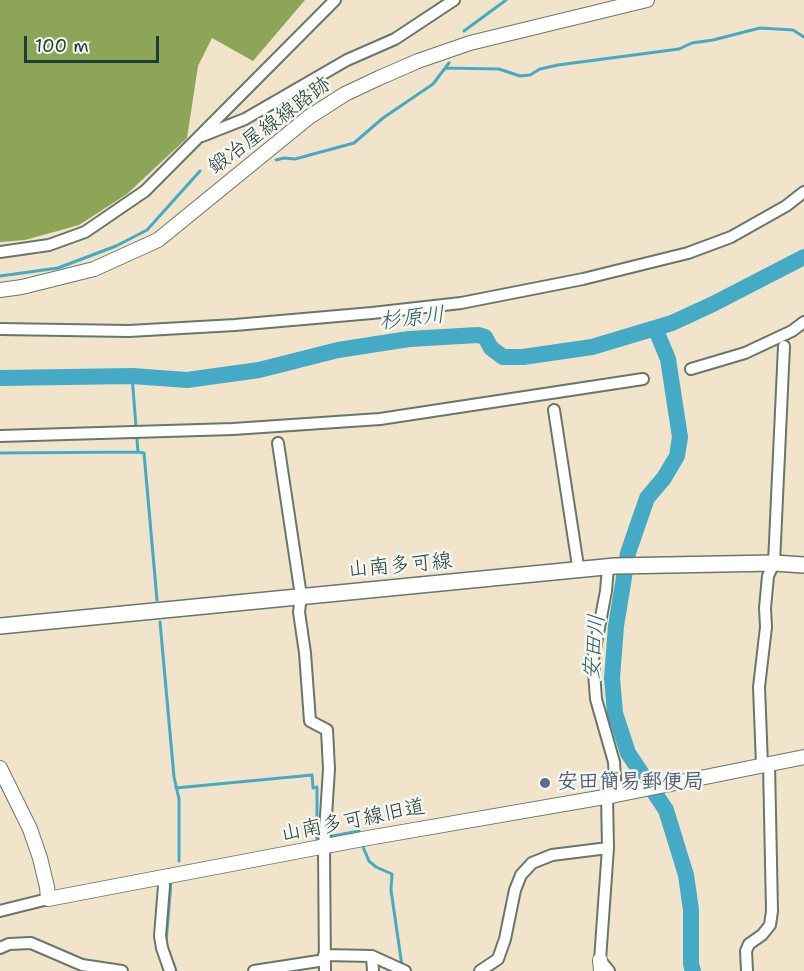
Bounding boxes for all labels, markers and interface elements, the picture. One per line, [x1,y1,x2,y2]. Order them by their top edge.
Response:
scale bar [27,24,162,62]
text: 100 m [35,34,89,58]
street label: 鍛冶屋線線路跡 [204,72,336,180]
water label: 杉原川 [378,302,446,336]
street label: 山南多可線 [347,549,453,583]
water label: 安田川 [579,613,611,681]
place label: 安田簡易郵便局 [557,770,704,796]
marker: 安田簡易郵便局 [538,776,552,790]
street label: 山南多可線旧道 [278,795,428,847]

